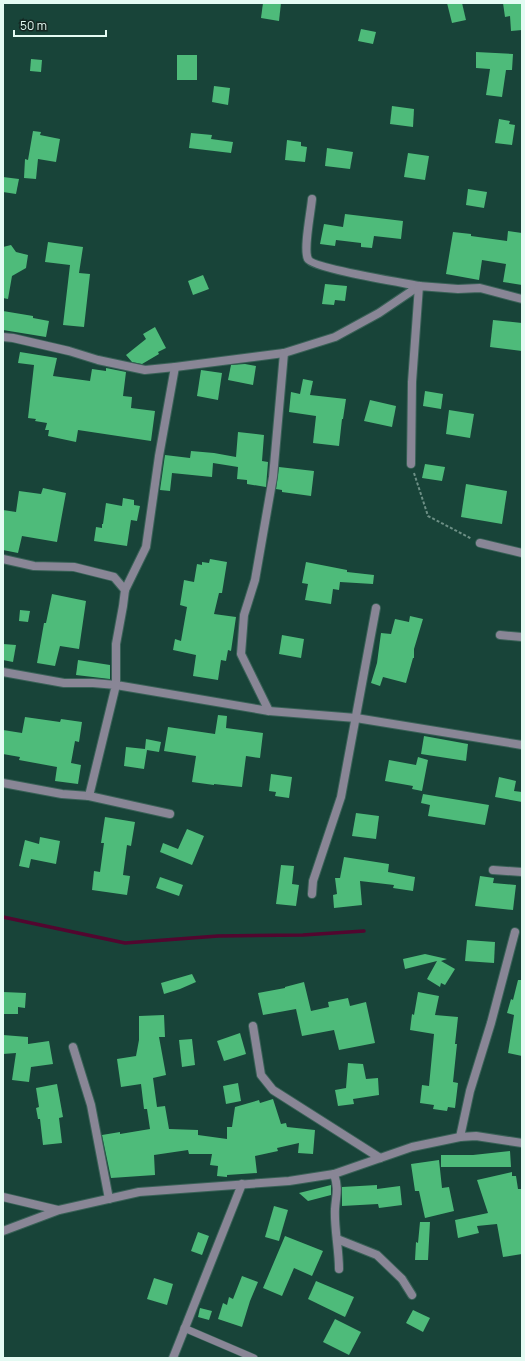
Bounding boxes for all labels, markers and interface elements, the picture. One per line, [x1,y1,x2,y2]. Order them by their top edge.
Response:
scale bar [14,12,106,38]
text: 50 m [20,17,47,34]

